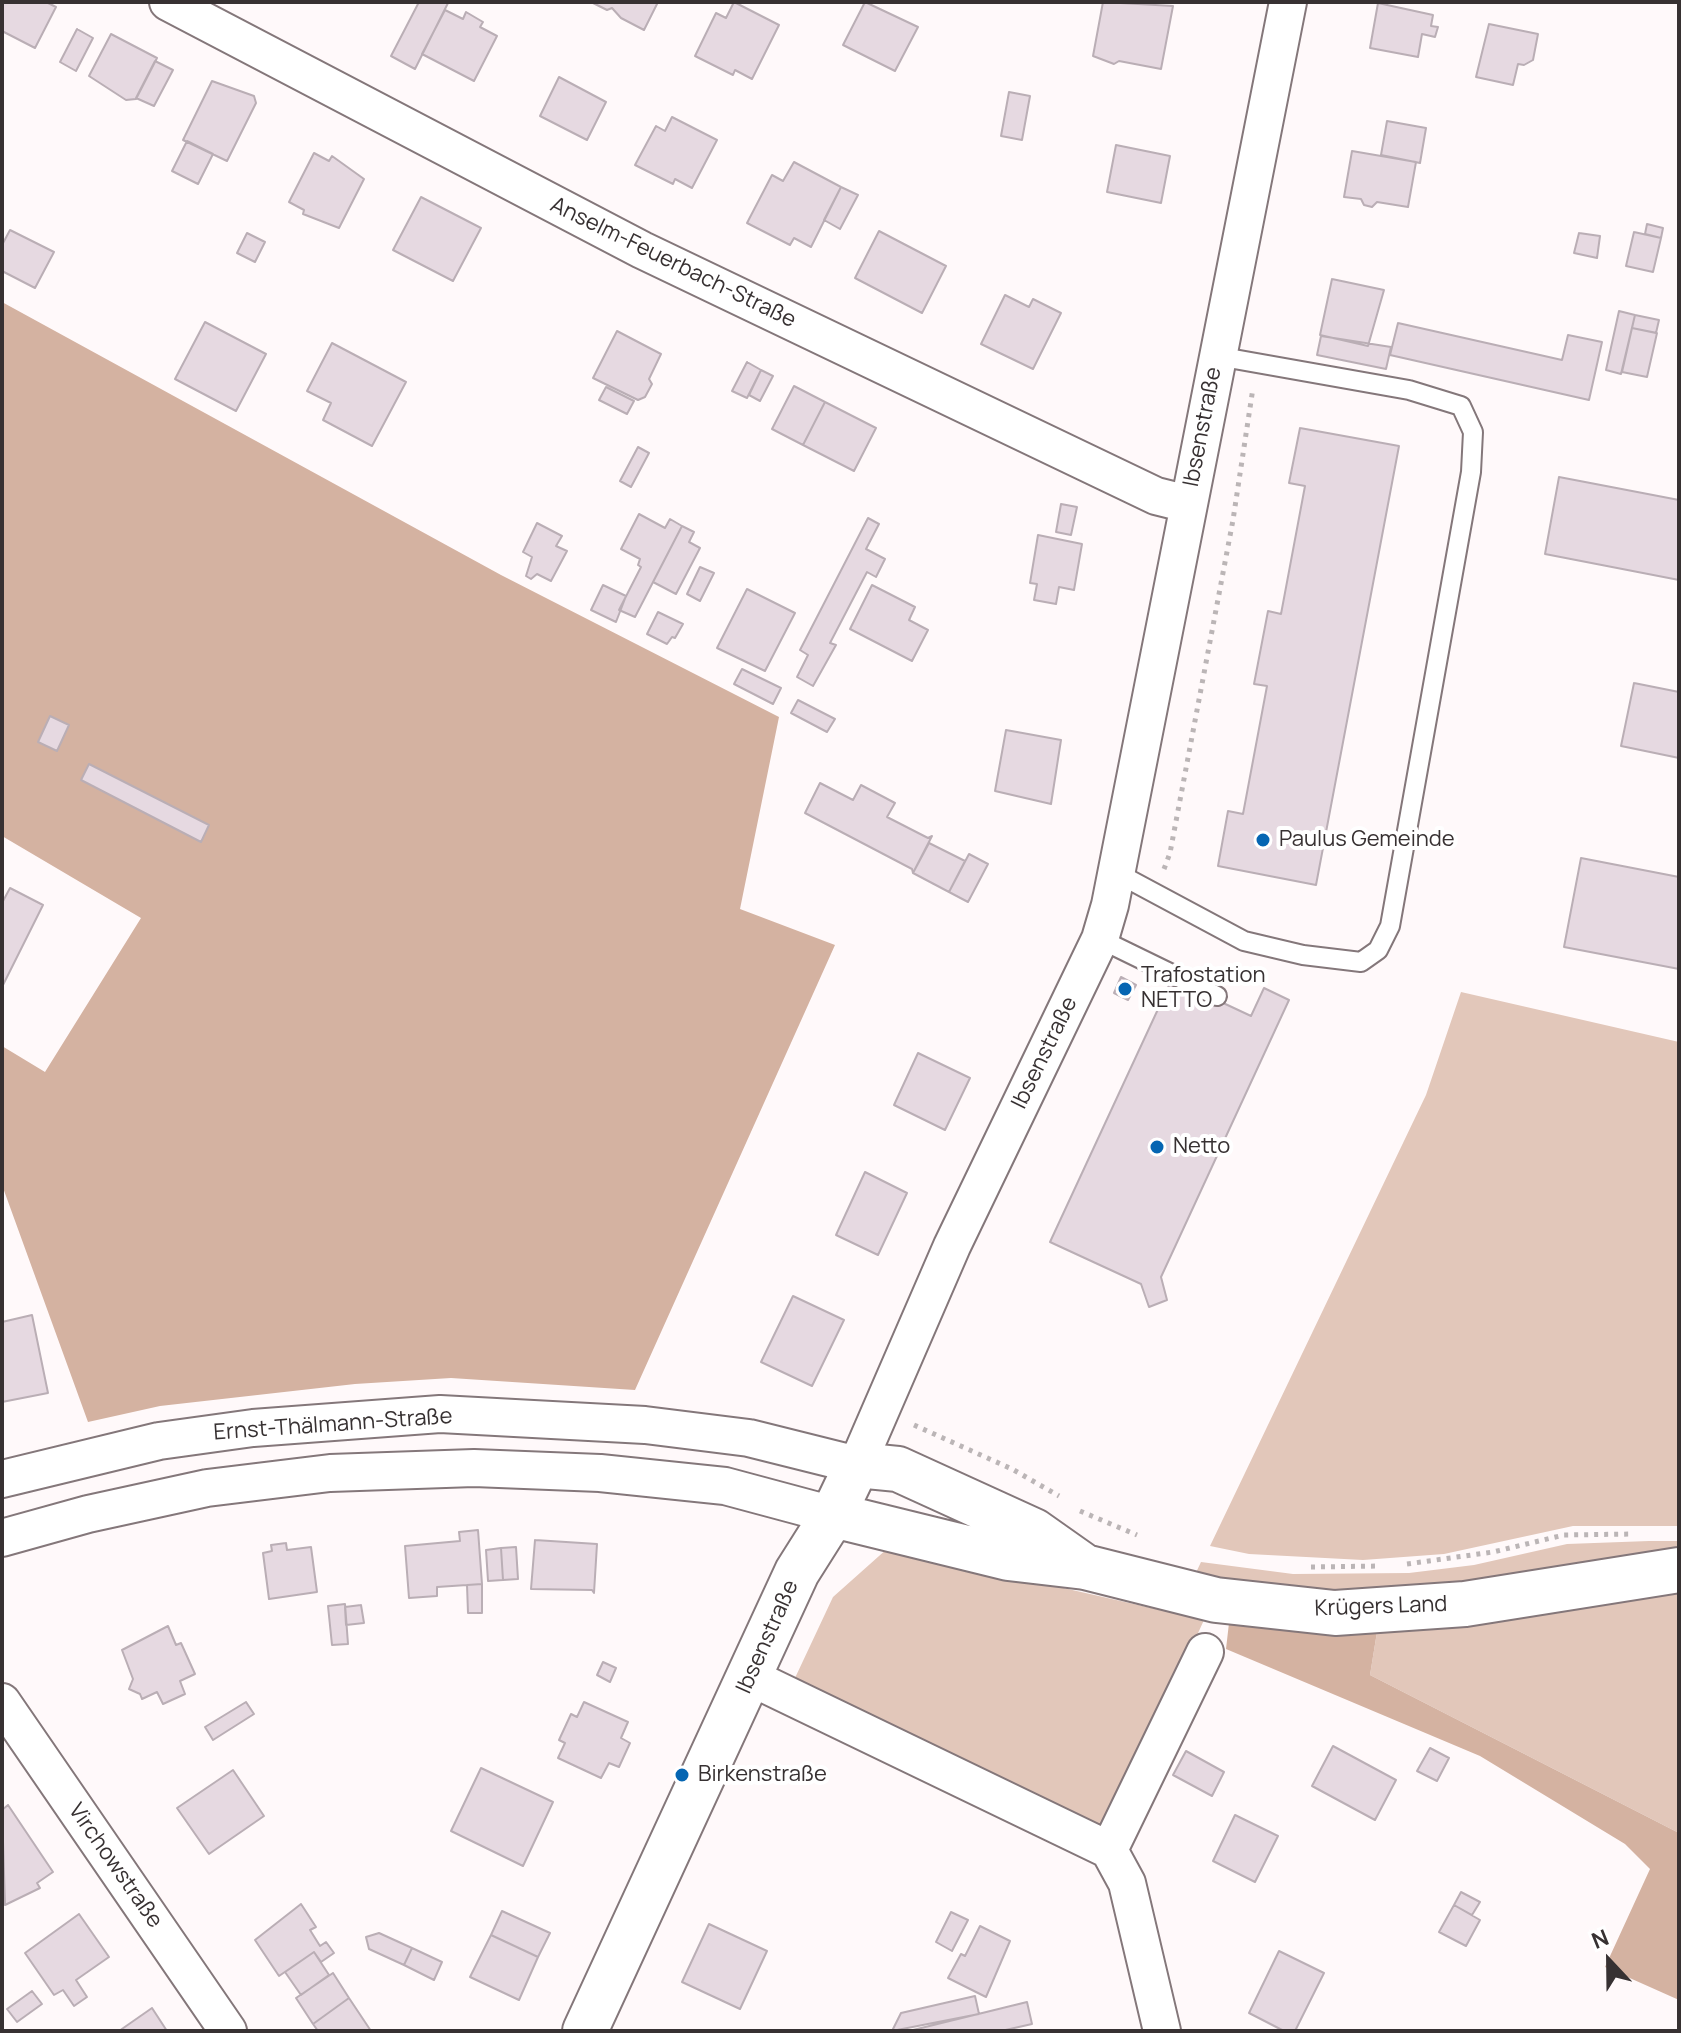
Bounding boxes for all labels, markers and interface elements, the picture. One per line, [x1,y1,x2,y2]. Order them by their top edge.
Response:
street label: Anselm-Feuerbach-Straße [546,192,800,334]
street label: Ibsenstraße [1178,365,1228,489]
place label: Paulus Gemeinde [1279,827,1455,853]
marker: Paulus Gemeinde [1254,831,1272,849]
place label: Trafostation NETTO [1141,963,1266,1014]
marker: Trafostation NETTO [1116,980,1134,998]
street label: Ibsenstraße [1007,993,1083,1113]
place label: Netto [1173,1134,1230,1160]
marker: Netto [1148,1138,1166,1156]
street label: Ernst-Thälmann-Straße [213,1403,453,1447]
street label: Ibsenstraße [731,1576,805,1698]
street label: Krügers Land [1314,1591,1448,1623]
place label: Birkenstraße [698,1762,827,1788]
marker: Birkenstraße [673,1766,691,1784]
street label: Virchowstraße [62,1799,168,1933]
north arrow [1569,1921,1649,2001]
text: N [1587,1922,1613,1956]

